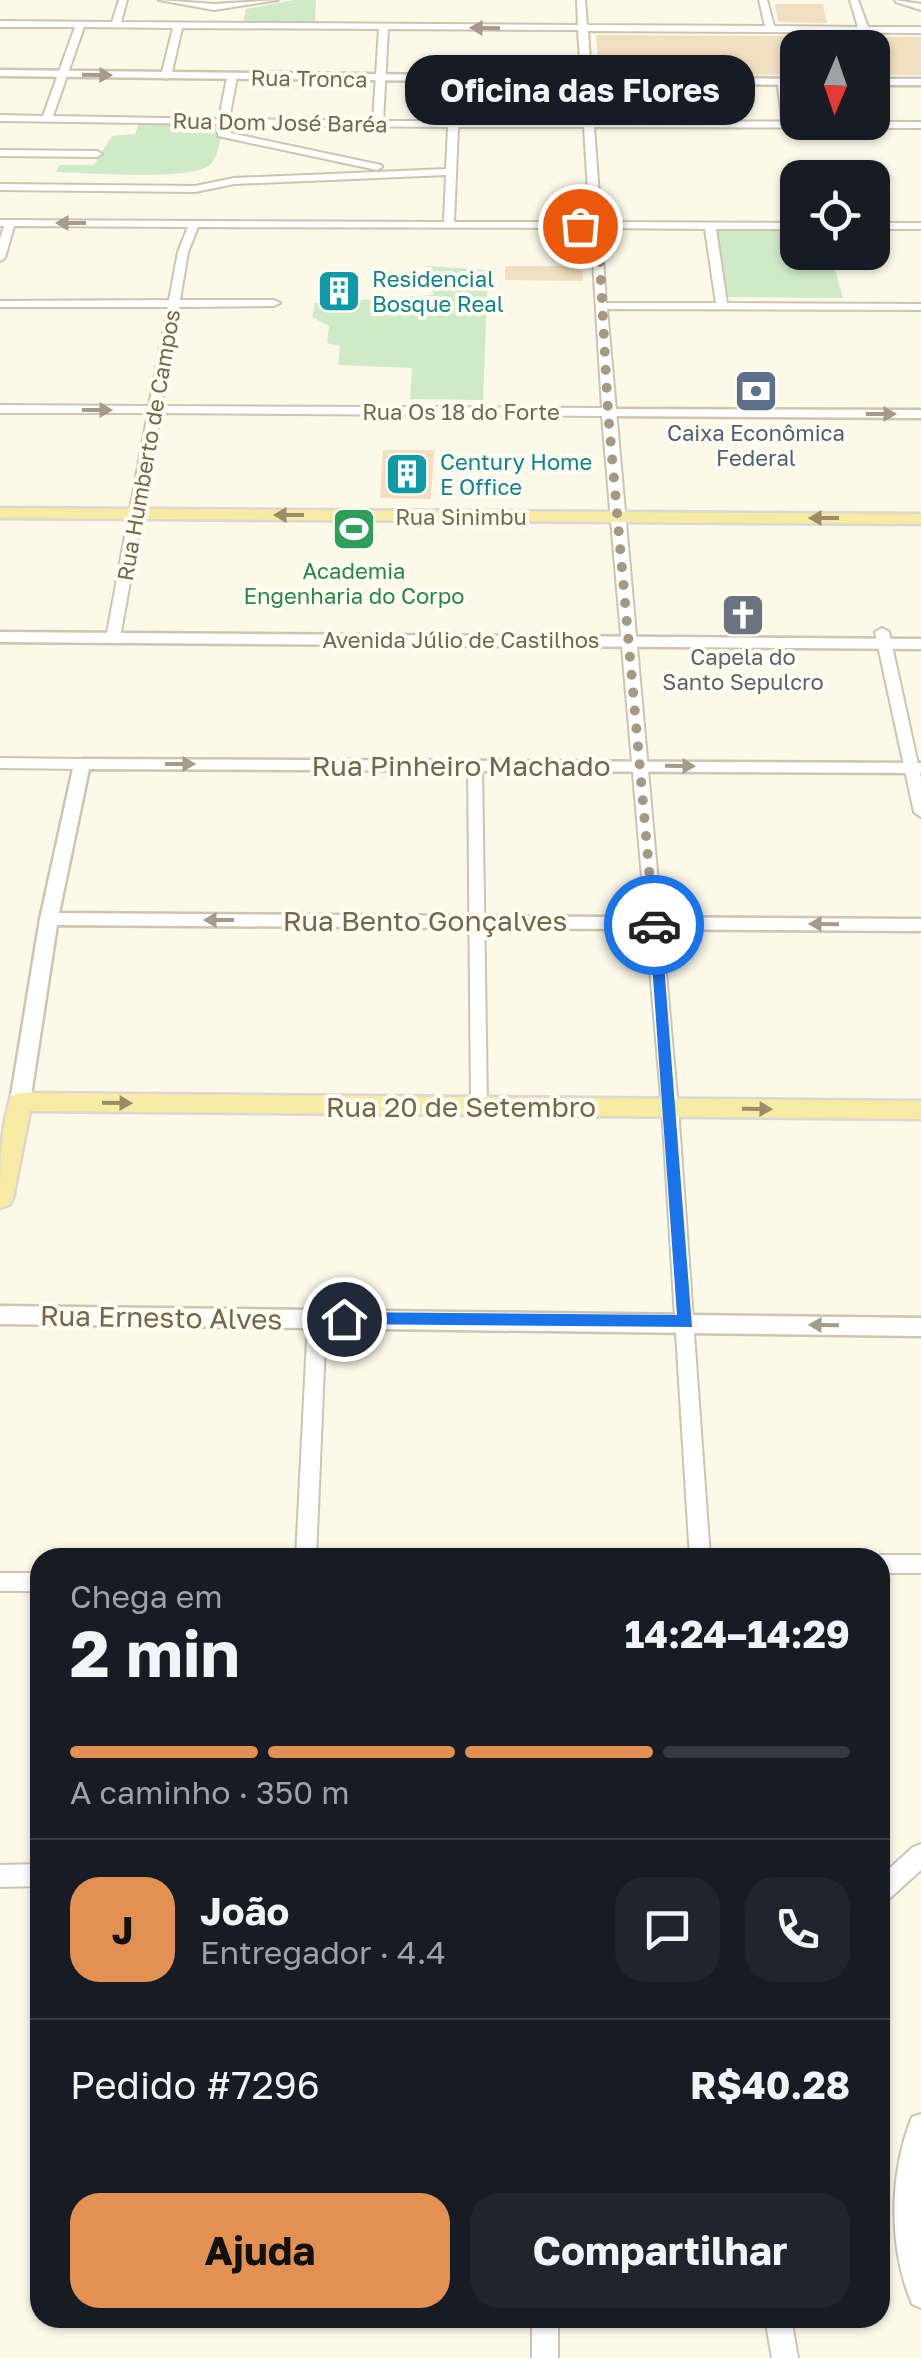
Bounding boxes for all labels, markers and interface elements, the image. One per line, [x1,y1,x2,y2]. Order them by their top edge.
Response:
one-way arrow [469,20,501,36]
north arrow [780,30,890,140]
map controls [780,30,890,270]
callout: Oficina das Flores [405,56,755,126]
street label: Rua Tronca [250,63,368,93]
one-way arrow [82,67,114,83]
text: Oficina das Flores [440,71,720,109]
street label: Rua Dom José Baréa [172,107,388,137]
button: locate [780,160,890,270]
pin [538,184,623,269]
icon: bag [553,199,608,254]
one-way arrow [54,215,86,231]
place label: Residencial Bosque Real [372,265,504,317]
building icon: Residencial Bosque Real [316,268,362,314]
street label: Rua Humberto de Campos [111,307,185,583]
bank icon: Caixa Econômica Federal [733,368,779,414]
street label: Rua Os 18 do Forte [362,398,560,425]
one-way arrow [82,402,114,418]
one-way arrow [865,406,897,422]
place label: Caixa Econômica Federal [667,419,845,471]
place label: Century Home E Office [440,448,592,500]
building icon: Century Home E Office [384,451,430,497]
street label: Rua Sinimbu [395,503,527,530]
sports icon: Academia Engenharia do Corpo [331,506,377,552]
one-way arrow [272,507,304,523]
one-way arrow [807,510,839,526]
place label: Academia Engenharia do Corpo [244,557,464,609]
church icon: Capela do Santo Sepulcro [720,592,766,638]
street label: Avenida Júlio de Castilhos [322,626,600,653]
place label: Capela do Santo Sepulcro [662,643,824,695]
street label: Rua Pinheiro Machado [312,749,610,782]
one-way arrow [164,756,196,772]
one-way arrow [664,758,696,774]
courier [604,875,704,975]
icon: car [627,898,682,953]
street label: Rua Bento Gonçalves [283,904,567,937]
one-way arrow [202,912,234,928]
one-way arrow [807,915,839,931]
street label: Rua 20 de Setembro [326,1090,596,1123]
one-way arrow [102,1095,134,1111]
one-way arrow [742,1101,774,1117]
pin [302,1277,387,1362]
icon: home [317,1292,372,1347]
street label: Rua Ernesto Alves [40,1298,282,1336]
one-way arrow [807,1316,839,1332]
text: Chega em [70,1577,223,1615]
text: 14:24–14:29 [625,1611,850,1656]
text: 2 min [70,1613,240,1691]
text: A caminho · 350 m [70,1773,349,1811]
button: chat [615,1877,720,1982]
button: phone [745,1877,850,1982]
text: João [200,1888,289,1933]
text: J [112,1907,133,1952]
text: Entregador · 4.4 [200,1933,446,1971]
text: Pedido #7296 [70,2062,320,2107]
text: R$40.28 [690,2062,850,2107]
button: Ajuda [70,2193,450,2308]
button: Compartilhar [470,2193,850,2308]

